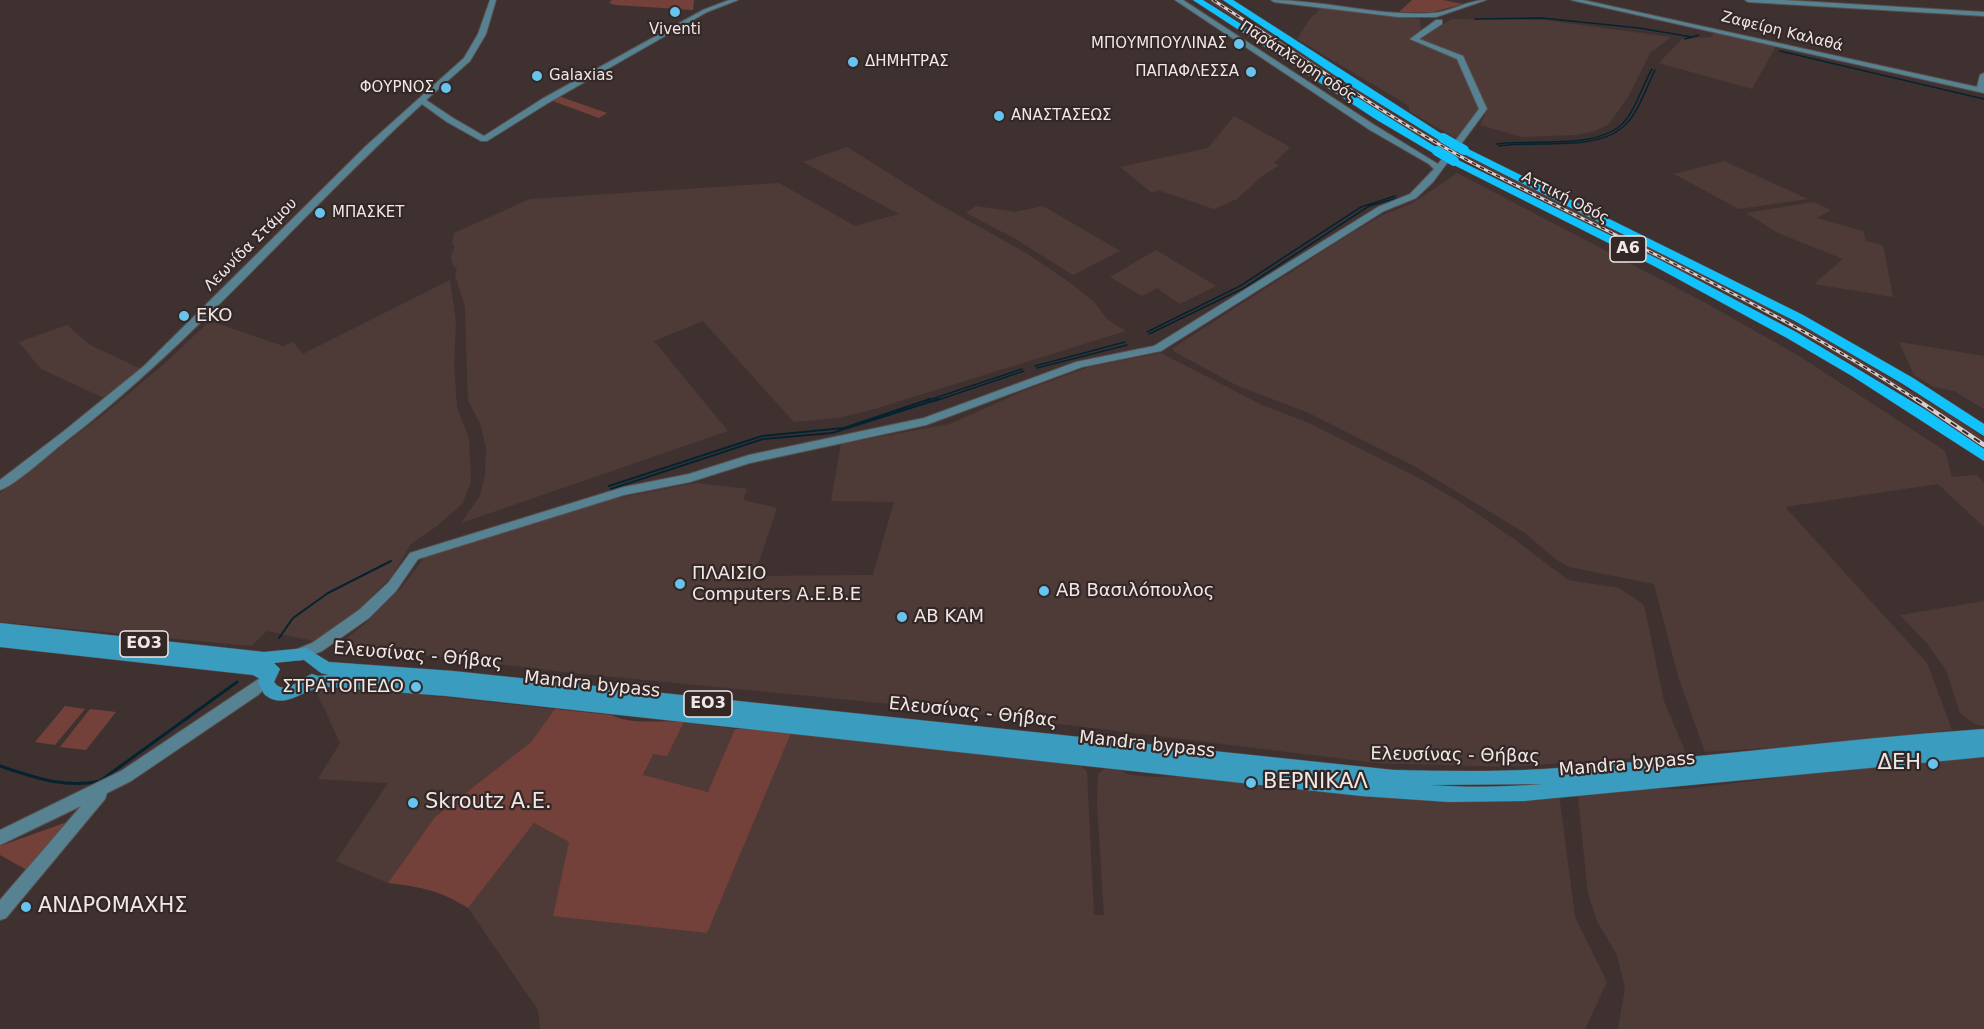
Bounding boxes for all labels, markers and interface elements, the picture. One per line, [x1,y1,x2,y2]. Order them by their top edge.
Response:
marker: Viventi [668,5,682,19]
street label: Ζαφείρη Καλαθά [1719,8,1845,56]
street label: Παράπλευρη οδός [1236,18,1360,106]
place label: Viventi [649,21,701,39]
place label: ΜΠΟΥΜΠΟΥΛΙΝΑΣ [1091,35,1227,53]
marker: ΜΠΟΥΜΠΟΥΛΙΝΑΣ [1232,37,1246,51]
place label: ΔΗΜΗΤΡΑΣ [865,53,949,71]
marker: ΔΗΜΗΤΡΑΣ [846,55,860,69]
place label: ΠΑΠΑΦΛΕΣΣΑ [1135,63,1239,81]
marker: ΠΑΠΑΦΛΕΣΣΑ [1244,65,1258,79]
place label: Galaxias [549,67,613,85]
marker: Galaxias [530,69,544,83]
place label: ΦΟΥΡΝΟΣ [360,79,434,97]
marker: ΦΟΥΡΝΟΣ [439,81,453,95]
place label: ΑΝΑΣΤΑΣΕΩΣ [1011,107,1112,125]
marker: ΑΝΑΣΤΑΣΕΩΣ [992,109,1006,123]
street label: Αττική Οδός [1518,168,1612,228]
street label: Λεωνίδα Στάμου [201,195,301,295]
place label: ΜΠΑΣΚΕΤ [332,204,404,222]
marker: ΜΠΑΣΚΕΤ [313,206,327,220]
road number: Α6 [1610,236,1646,262]
place label: EKO [196,305,232,327]
marker: EKO [177,309,191,323]
place label: ΠΛΑΙΣΙΟ Computers Α.Ε.Β.Ε [692,563,861,606]
marker: ΠΛΑΙΣΙΟ Computers Α.Ε.Β.Ε [673,577,687,591]
place label: ΑΒ Βασιλόπουλος [1056,580,1214,602]
marker: ΑΒ Βασιλόπουλος [1037,584,1051,598]
place label: ΑΒ ΚΑΜ [914,606,984,628]
marker: ΑΒ ΚΑΜ [895,610,909,624]
road number: ΕΟ3 [120,631,168,657]
street label: Ελευσίνας - Θήβας [333,638,503,674]
street label: Mandra bypass [523,667,661,703]
place label: ΣΤΡΑΤΟΠΕΔΟ [282,676,404,698]
marker: ΣΤΡΑΤΟΠΕΔΟ [409,680,423,694]
road number: ΕΟ3 [684,691,732,717]
street label: Ελευσίνας - Θήβας [888,693,1058,733]
street label: Mandra bypass [1078,727,1216,763]
street label: Ελευσίνας - Θήβας [1370,744,1540,768]
street label: Mandra bypass [1558,748,1696,782]
place label: ΔΕΗ [1878,751,1921,777]
marker: ΔΕΗ [1926,757,1940,771]
place label: ΒΕΡΝΙΚΑΛ [1263,770,1368,796]
marker: ΒΕΡΝΙΚΑΛ [1244,776,1258,790]
place label: Skroutz Α.Ε. [425,790,552,816]
marker: Skroutz Α.Ε. [406,796,420,810]
place label: ΑΝΔΡΟΜΑΧΗΣ [38,894,188,920]
marker: ΑΝΔΡΟΜΑΧΗΣ [19,900,33,914]

